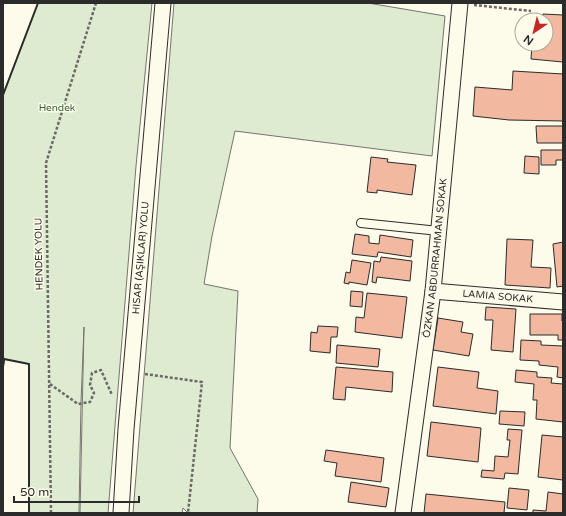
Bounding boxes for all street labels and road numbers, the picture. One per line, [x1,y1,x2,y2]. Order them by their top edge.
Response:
street label: ÖZKAN ABDURRAHMAN SOKAK [421,177,450,339]
street label: HISAR (AŞIKLAR) YOLU [130,201,152,315]
street label: HENDEK YOLU [32,218,46,290]
street label: LAMIA SOKAK [462,288,534,305]

